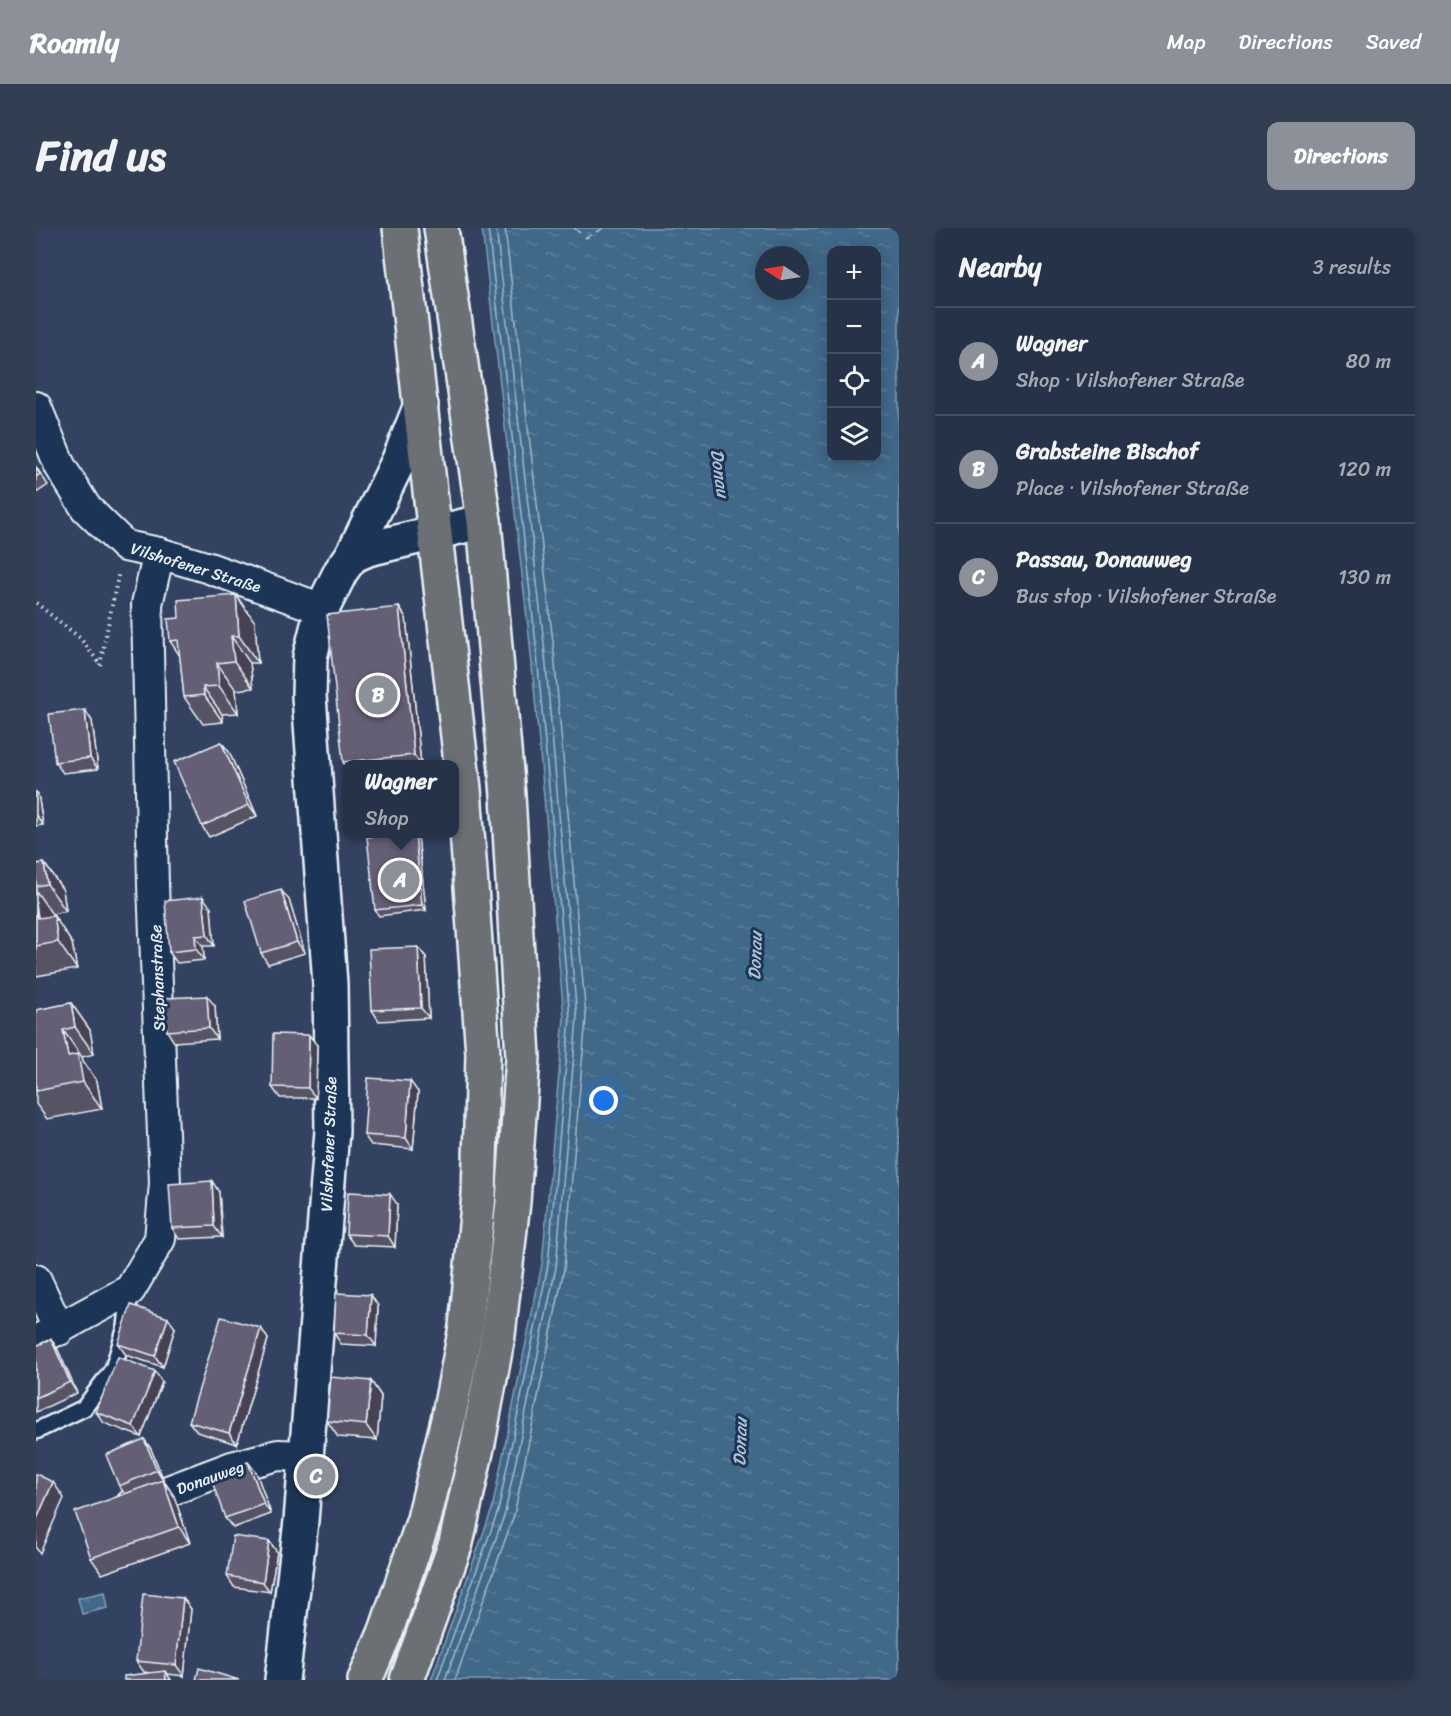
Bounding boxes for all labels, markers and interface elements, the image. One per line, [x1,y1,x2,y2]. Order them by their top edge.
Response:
text: Roamly [30,18,119,67]
text: Map [1167,23,1205,61]
text: Directions [1238,23,1333,61]
text: Saved [1366,23,1421,61]
text: Find us [36,119,166,193]
button: Directions [1267,122,1415,190]
text: Nearby [959,244,1041,290]
north arrow [755,246,809,300]
map controls [827,246,881,462]
button: + [827,246,881,300]
text: 3 results [1313,250,1391,285]
button: − [827,300,881,354]
text: Wagner [1016,324,1087,363]
text: A [972,344,985,379]
text: 80 m [1346,344,1391,379]
button: locate [827,354,881,408]
text: Shop · Vilshofener Straße [1016,363,1244,398]
button: layers [827,408,881,462]
text: Grabsteine Bischof [1016,432,1198,471]
water label: Donau [701,447,740,501]
text: B [972,452,985,487]
text: 120 m [1338,452,1391,487]
text: Place · Vilshofener Straße [1016,471,1249,506]
street label: Vilshofener Straße [127,534,265,601]
text: Passau, Donauweg [1016,540,1192,579]
text: C [972,560,985,595]
text: 130 m [1338,560,1391,595]
text: Bus stop · Vilshofener Straße [1016,579,1276,614]
pin: B [358,672,398,718]
popup [342,760,459,838]
text: Wagner [365,762,436,801]
text: Shop [365,801,409,836]
pin: A [380,858,420,902]
street label: Stephanstraße [141,924,174,1032]
water label: Donau [738,929,772,981]
street label: Vilshofener Straße [312,1076,345,1212]
your location [589,1086,618,1115]
water label: Donau [723,1415,757,1467]
street label: Donauweg [172,1452,248,1503]
pin: C [296,1454,336,1498]

